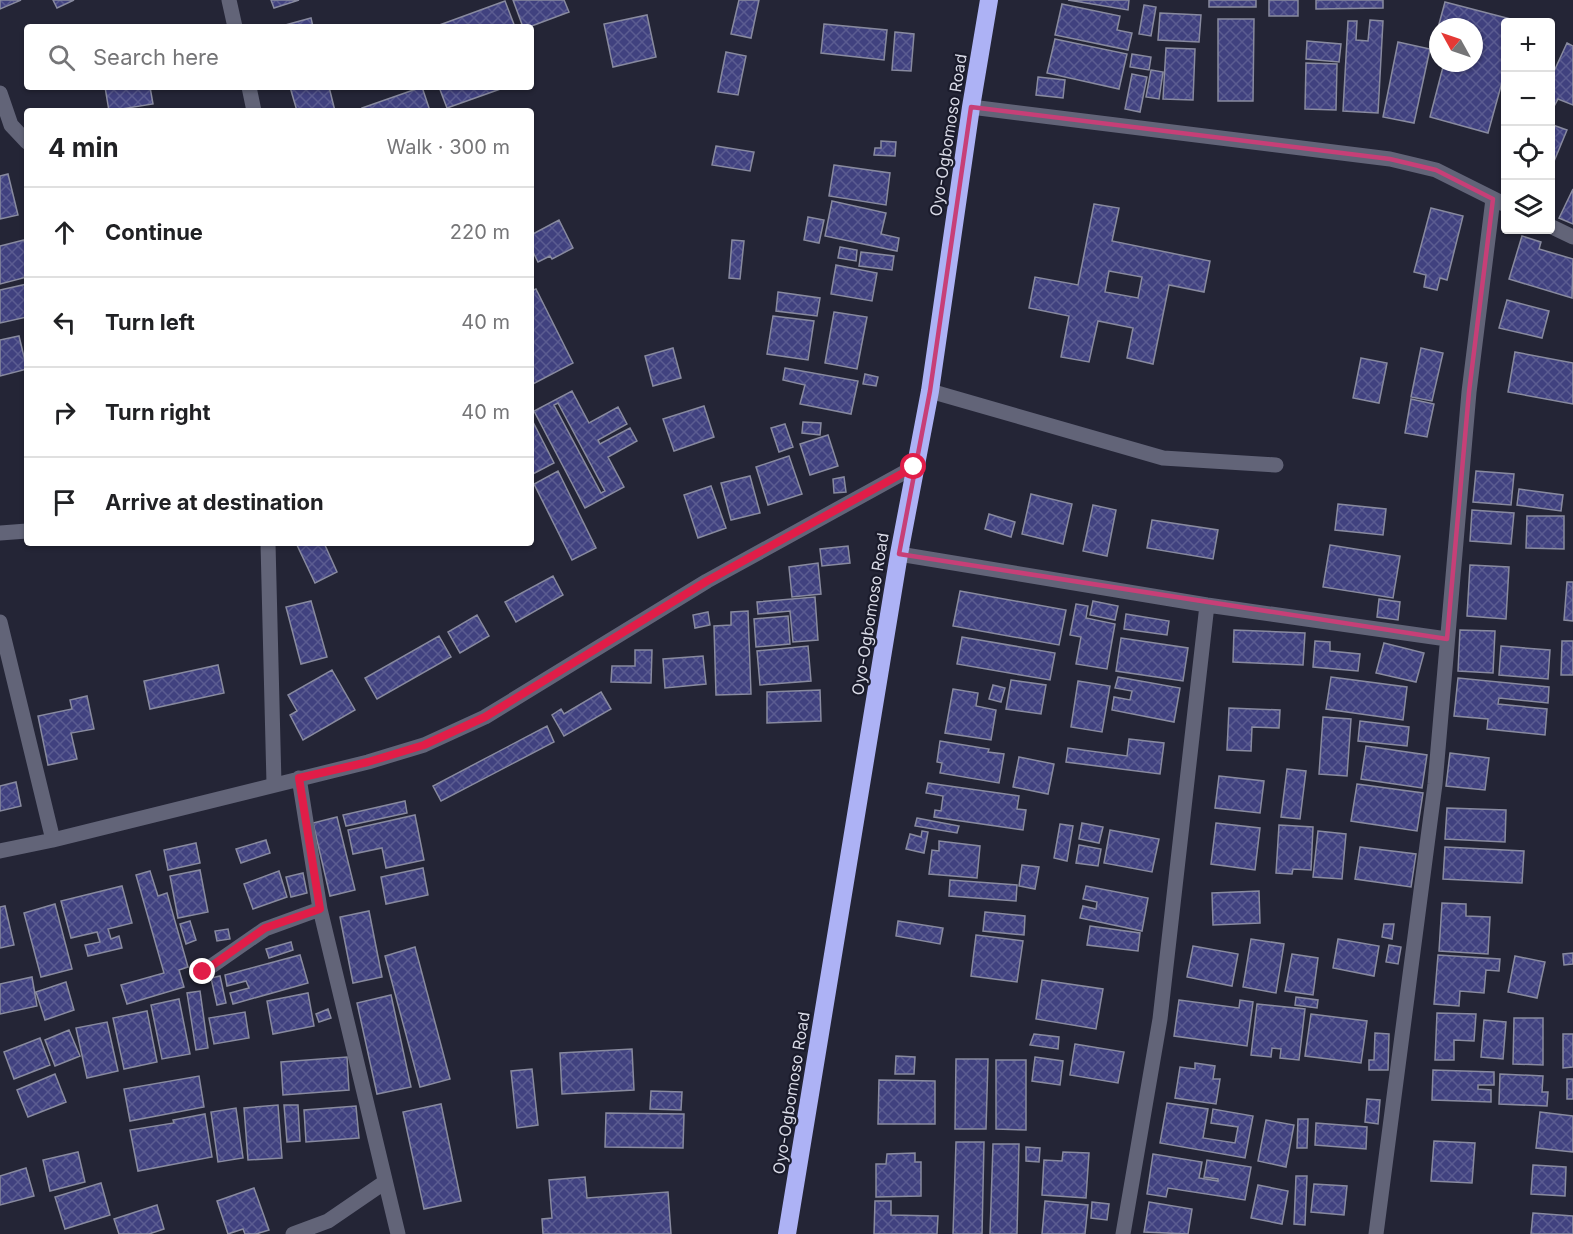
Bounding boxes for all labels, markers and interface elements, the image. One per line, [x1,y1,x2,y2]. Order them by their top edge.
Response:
north arrow [1429,18,1483,72]
map controls [1501,18,1555,234]
button: + [1501,18,1555,72]
search box [24,24,534,90]
icon: search [45,41,78,74]
text: Search here [93,44,219,70]
street label: Oyo-Ogbomoso Road [925,52,971,218]
button: − [1501,72,1555,126]
button: locate [1501,126,1555,180]
text: 4 min [48,132,119,163]
text: Walk · 300 m [387,135,510,159]
button: layers [1501,180,1555,234]
icon: ahead [48,216,81,249]
text: Continue [105,219,203,245]
text: 220 m [450,220,510,244]
icon: left [48,306,81,339]
text: Turn left [105,309,195,335]
text: 40 m [461,310,510,334]
icon: right [48,396,81,429]
text: Turn right [105,399,211,425]
text: 40 m [461,400,510,424]
route start [900,453,926,479]
icon: arrive [48,486,81,519]
text: Arrive at destination [105,489,324,515]
street label: Oyo-Ogbomoso Road [847,531,893,697]
route end [189,958,215,984]
street label: Oyo-Ogbomoso Road [768,1010,814,1176]

